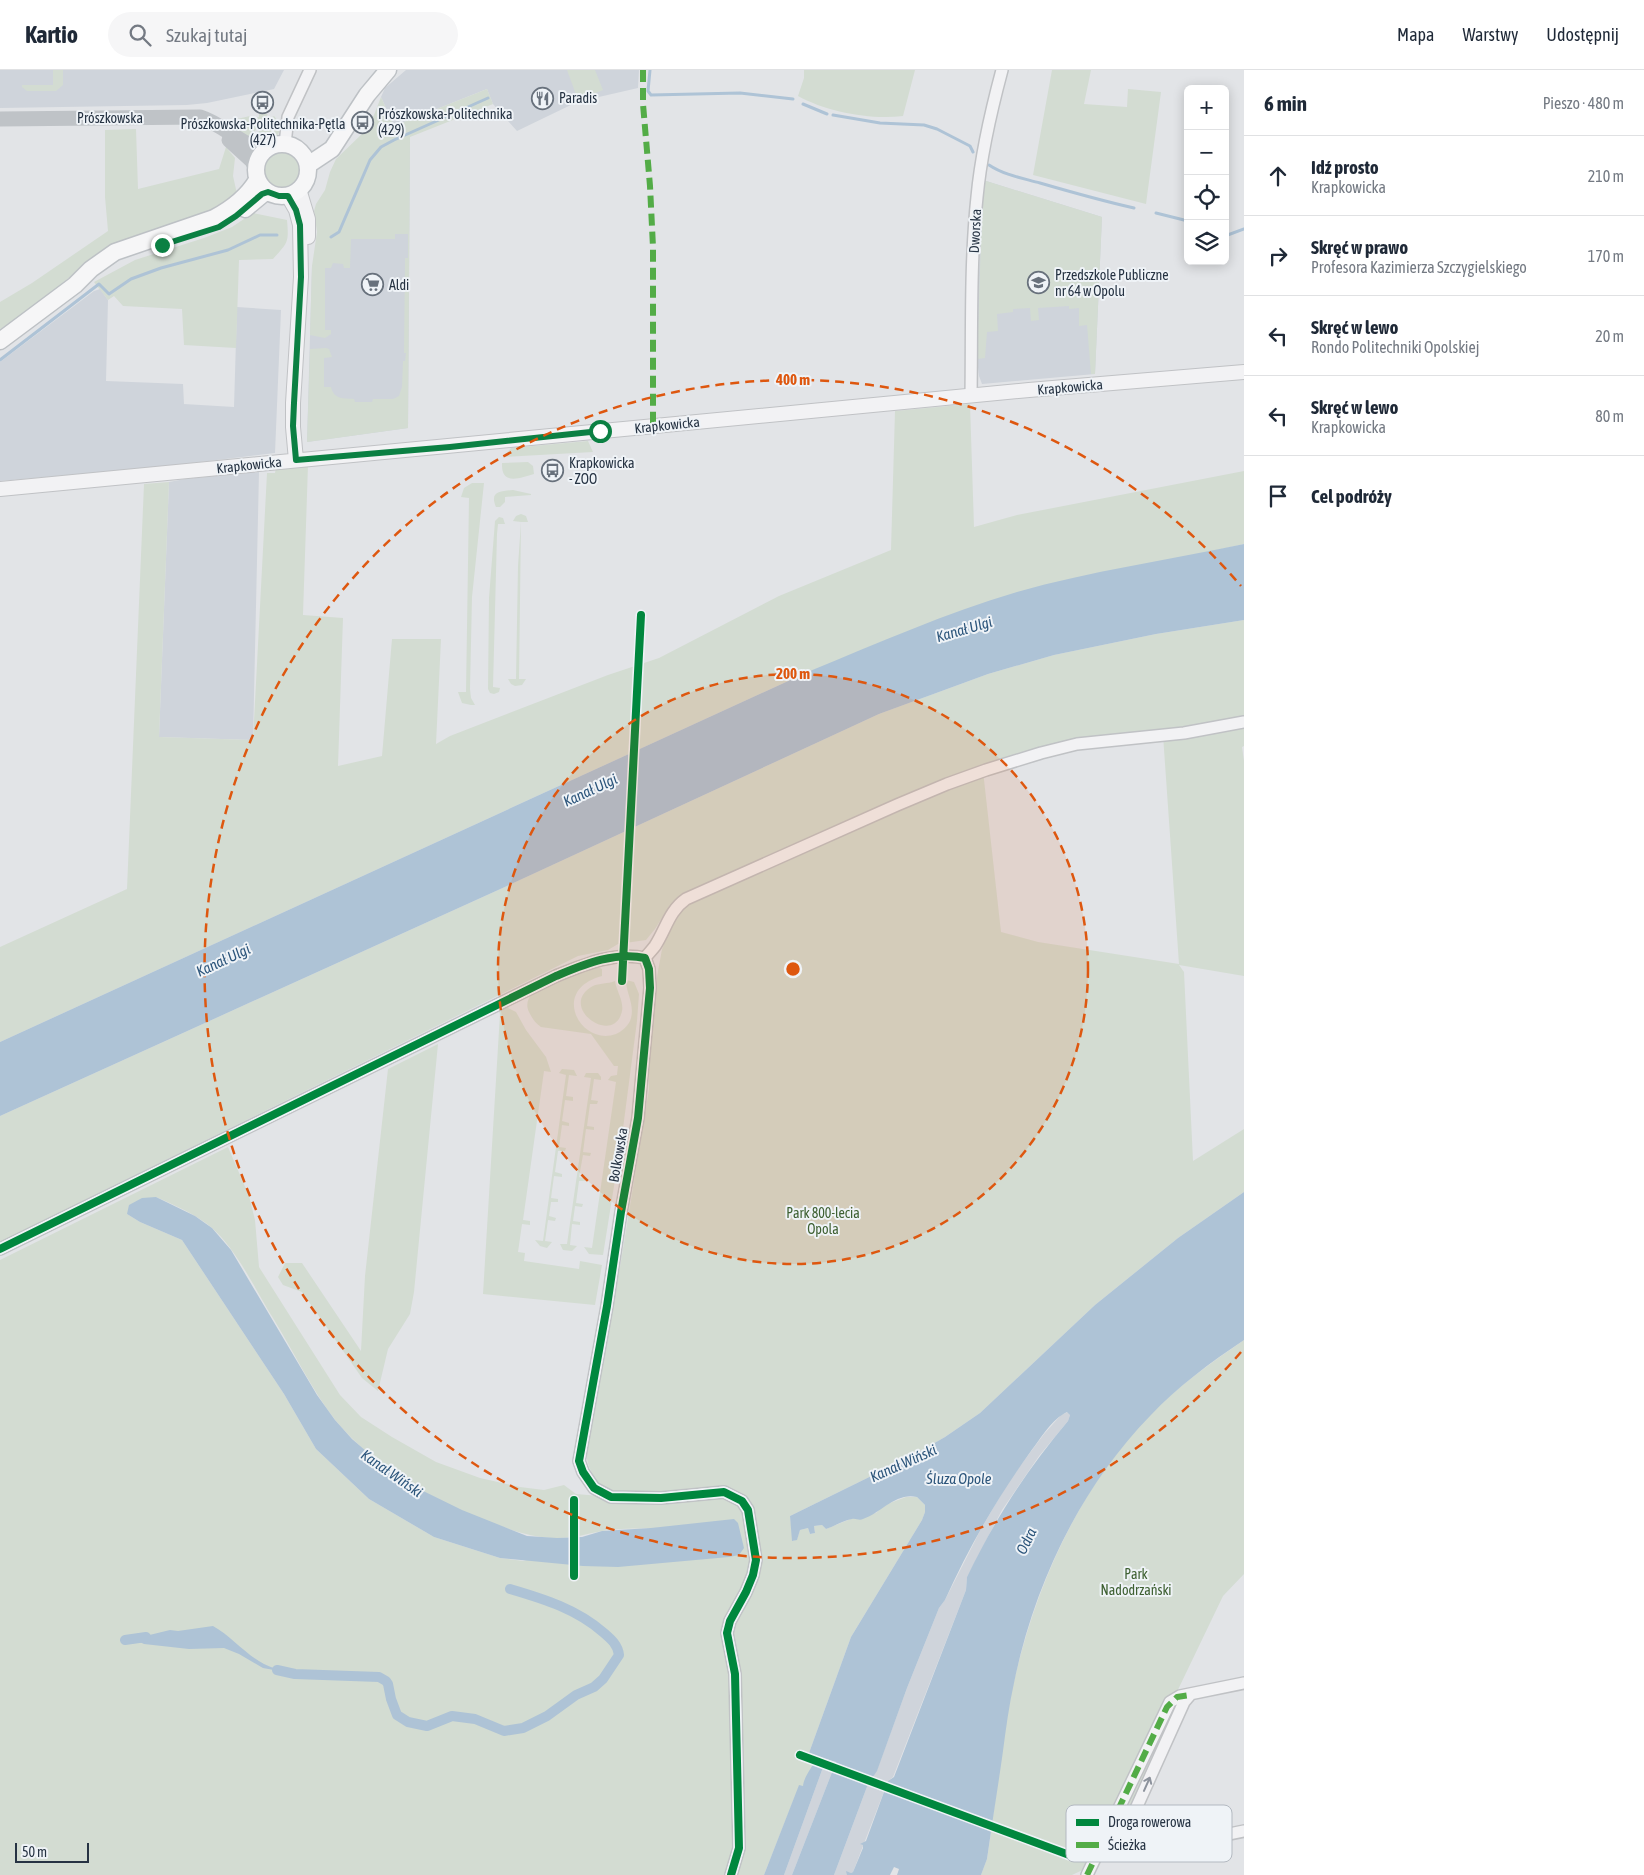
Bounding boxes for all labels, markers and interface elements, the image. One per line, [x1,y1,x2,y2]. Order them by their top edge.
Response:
search box [108,12,458,57]
text: Kartio [25,21,78,48]
icon: search [126,21,154,49]
text: Szukaj tutaj [166,24,248,46]
text: Mapa [1397,24,1434,45]
text: Warstwy [1462,24,1518,45]
text: Udostępnij [1546,24,1619,45]
map controls [1184,85,1229,265]
button: + [1184,85,1229,130]
restaurant icon: Paradis [531,86,555,110]
bus stop icon: Prószkowska-Politechnika-Pętla (427) [251,90,275,114]
place label: Paradis [559,90,597,106]
text: 6 min [1264,91,1307,115]
text: Pieszo · 480 m [1543,94,1624,112]
place label: Prószkowska-Politechnika (429) [378,106,512,138]
street label: Prószkowska [77,110,143,126]
bus stop icon: Prószkowska-Politechnika (429) [350,110,374,134]
place label: Prószkowska-Politechnika-Pętla (427) [180,116,346,148]
button: − [1184,130,1229,175]
text: Idź prosto [1311,156,1379,178]
icon: ahead [1264,162,1292,190]
text: 210 m [1588,167,1624,185]
button: locate [1184,175,1229,220]
text: Krapkowicka [1311,178,1386,196]
street label: Dworska [966,208,984,254]
button: layers [1184,220,1229,265]
route end [151,234,174,257]
text: Skręć w prawo [1311,236,1408,258]
icon: right [1264,242,1292,270]
text: 170 m [1588,247,1624,265]
text: Profesora Kazimierza Szczygielskiego [1311,258,1527,276]
place label: Przedszkole Publiczne nr 64 w Opolu [1055,267,1169,299]
school or university icon: Przedszkole Publiczne nr 64 w Opolu [1027,271,1051,295]
supermarket icon: Aldi [361,273,385,297]
place label: Aldi [389,277,409,293]
text: Skręć w lewo [1311,316,1398,338]
icon: left [1264,322,1292,350]
text: 20 m [1595,327,1624,345]
text: Rondo Politechniki Opolskiej [1311,338,1479,356]
text: 400 m [775,371,810,388]
street label: Krapkowicka [1037,376,1103,398]
text: Skręć w lewo [1311,396,1398,418]
icon: left [1264,402,1292,430]
text: 80 m [1595,407,1624,425]
street label: Krapkowicka [634,414,700,436]
text: Krapkowicka [1311,418,1386,436]
route start [589,420,612,443]
street label: Krapkowicka [216,454,282,476]
place label: Krapkowicka - ZOO [569,455,635,487]
bus stop icon: Krapkowicka - ZOO [541,459,565,483]
icon: arrive [1264,482,1292,510]
text: Cel podróży [1311,485,1392,507]
water label: Kanał Ulgi [934,613,994,645]
text: 200 m [776,665,810,682]
water label: Kanał Ulgi [560,770,620,810]
water label: Kanał Ulgi [193,940,253,980]
centre of rings [784,960,802,978]
street label: Bolkowska [605,1126,631,1184]
park label: Park 800-lecia Opola [786,1205,860,1237]
water label: Kanał Wiński [867,1441,939,1485]
water label: Kanał Wiński [358,1446,426,1501]
water label: Śluza Opole [925,1470,992,1487]
water label: Odra [1012,1525,1040,1557]
park label: Park Nadodrzański [1101,1566,1172,1598]
one-way arrow [1142,1776,1152,1791]
legend [1066,1805,1232,1862]
text: Droga rowerowa [1108,1814,1191,1830]
text: Ścieżka [1108,1836,1146,1853]
scale bar [15,1840,89,1863]
text: 50 m [22,1844,47,1860]

